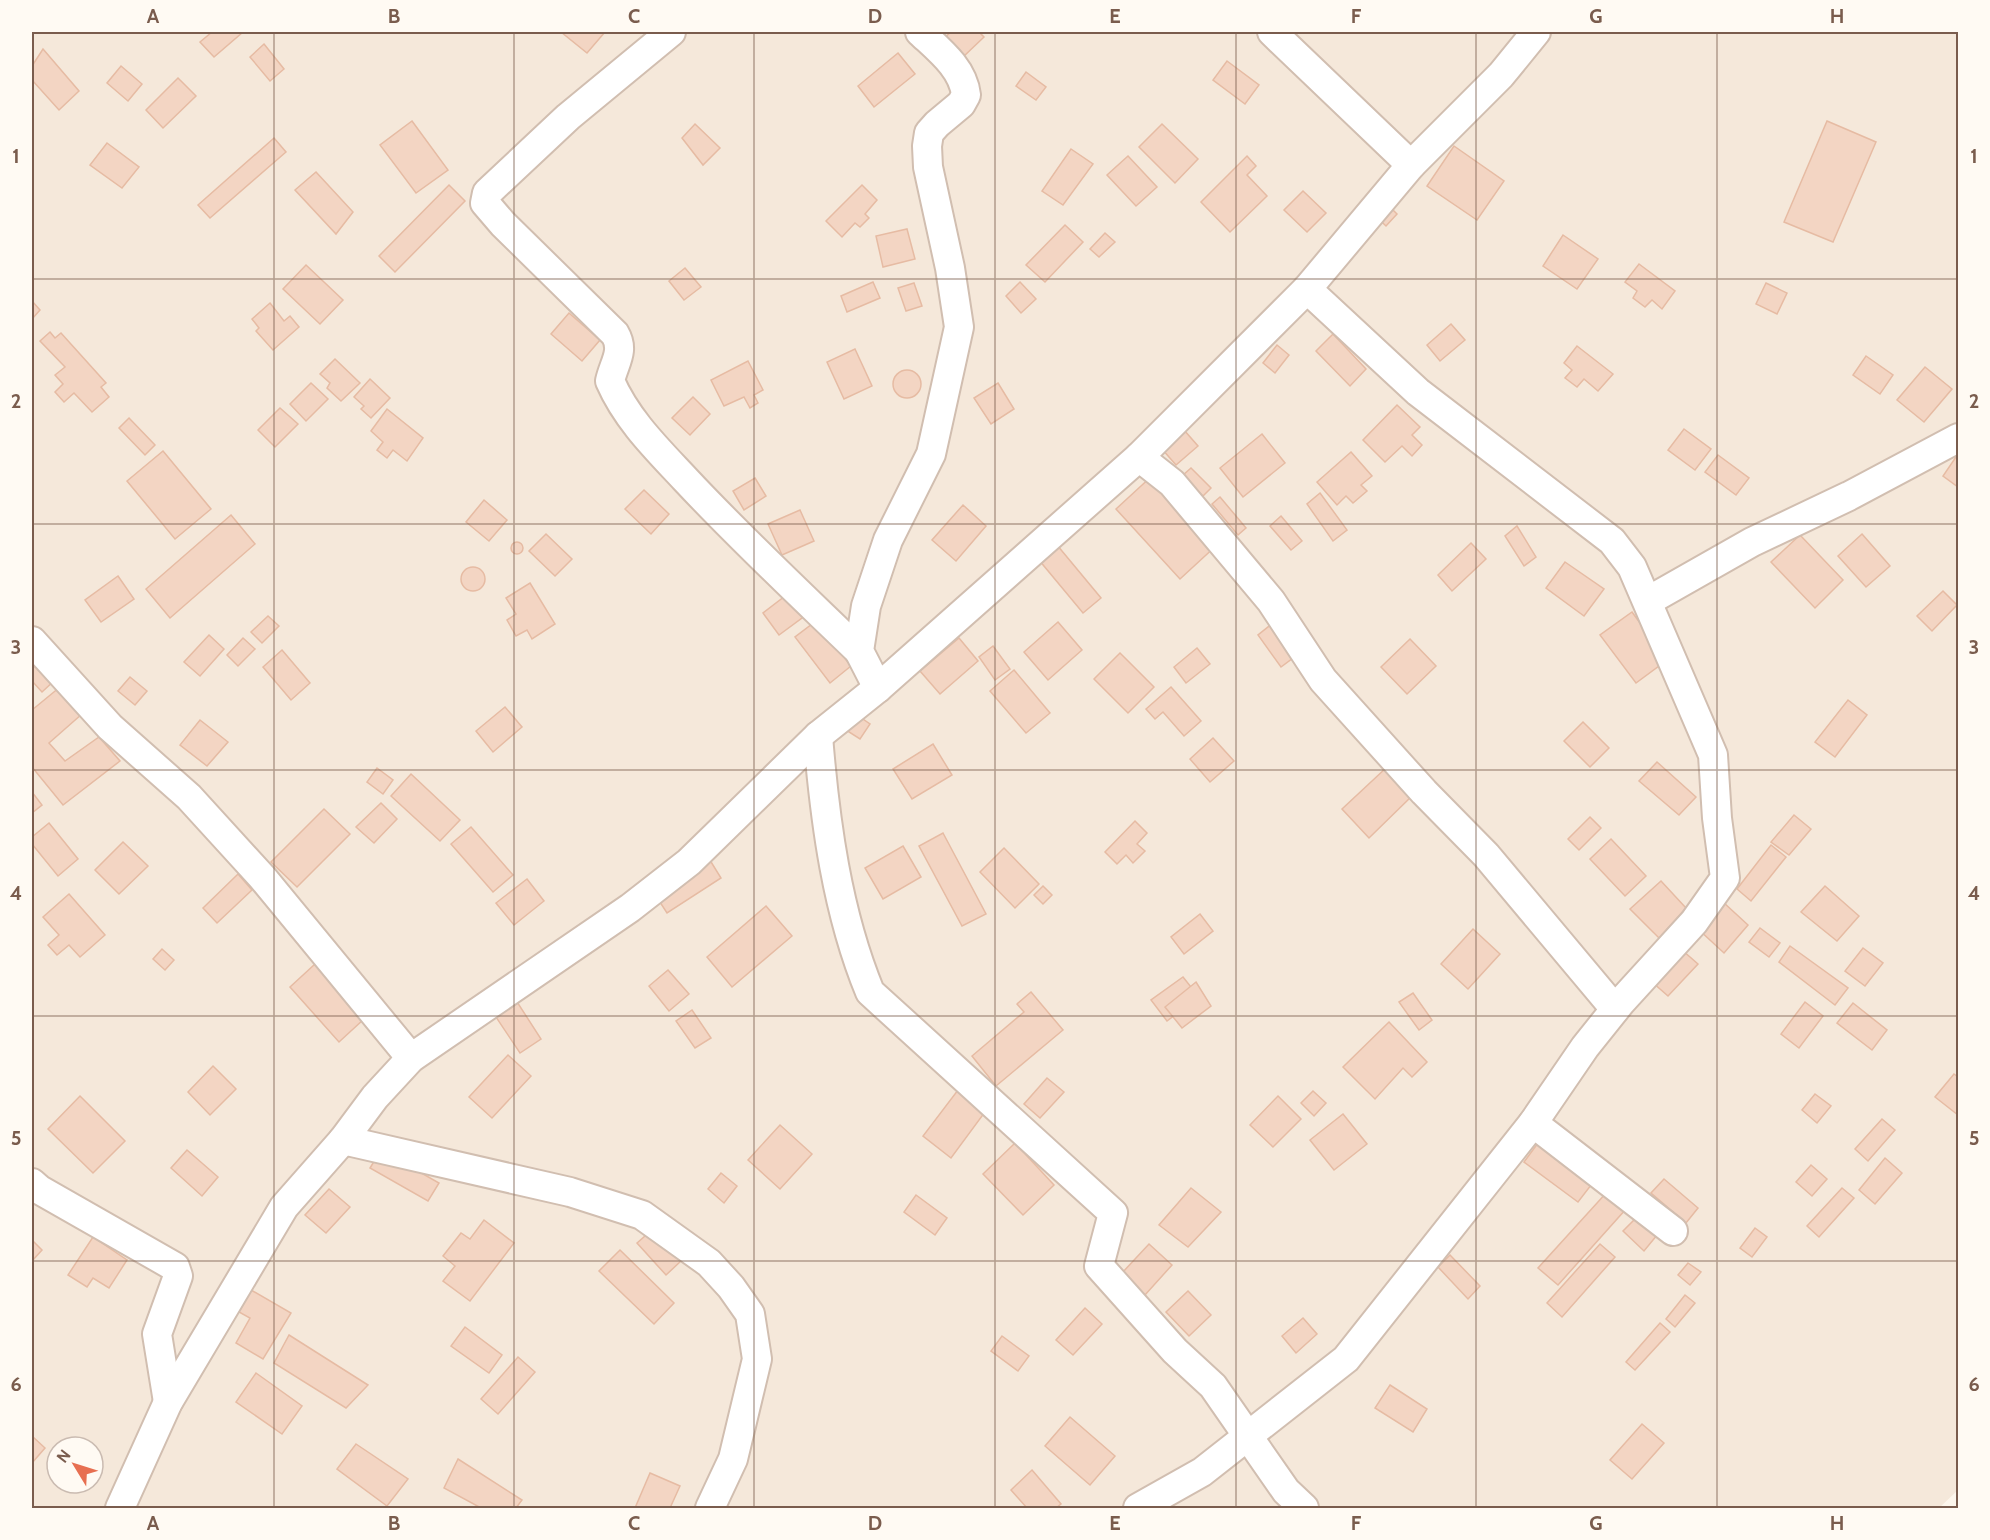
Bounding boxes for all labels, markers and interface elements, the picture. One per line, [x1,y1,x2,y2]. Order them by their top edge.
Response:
text: A [147,4,160,28]
text: B [388,4,400,28]
text: C [628,4,640,28]
text: D [868,4,882,28]
text: E [1109,4,1121,28]
text: F [1351,4,1362,28]
text: G [1589,4,1603,28]
text: H [1830,4,1844,28]
text: 1 [12,144,20,168]
text: 1 [1970,144,1978,168]
text: 2 [11,389,21,413]
text: 2 [1969,389,1979,413]
text: 3 [11,635,21,659]
text: 3 [1969,635,1979,659]
text: 4 [10,881,22,905]
text: 4 [1968,881,1980,905]
text: 5 [11,1126,21,1150]
text: 5 [1969,1126,1979,1150]
text: 6 [10,1372,22,1396]
text: 6 [1968,1372,1980,1396]
north arrow [45,1435,105,1495]
text: N [53,1446,75,1466]
text: A [147,1511,160,1535]
text: B [388,1511,400,1535]
text: C [628,1511,640,1535]
text: D [868,1511,882,1535]
text: E [1109,1511,1121,1535]
text: F [1351,1511,1362,1535]
text: G [1589,1511,1603,1535]
text: H [1830,1511,1844,1535]

